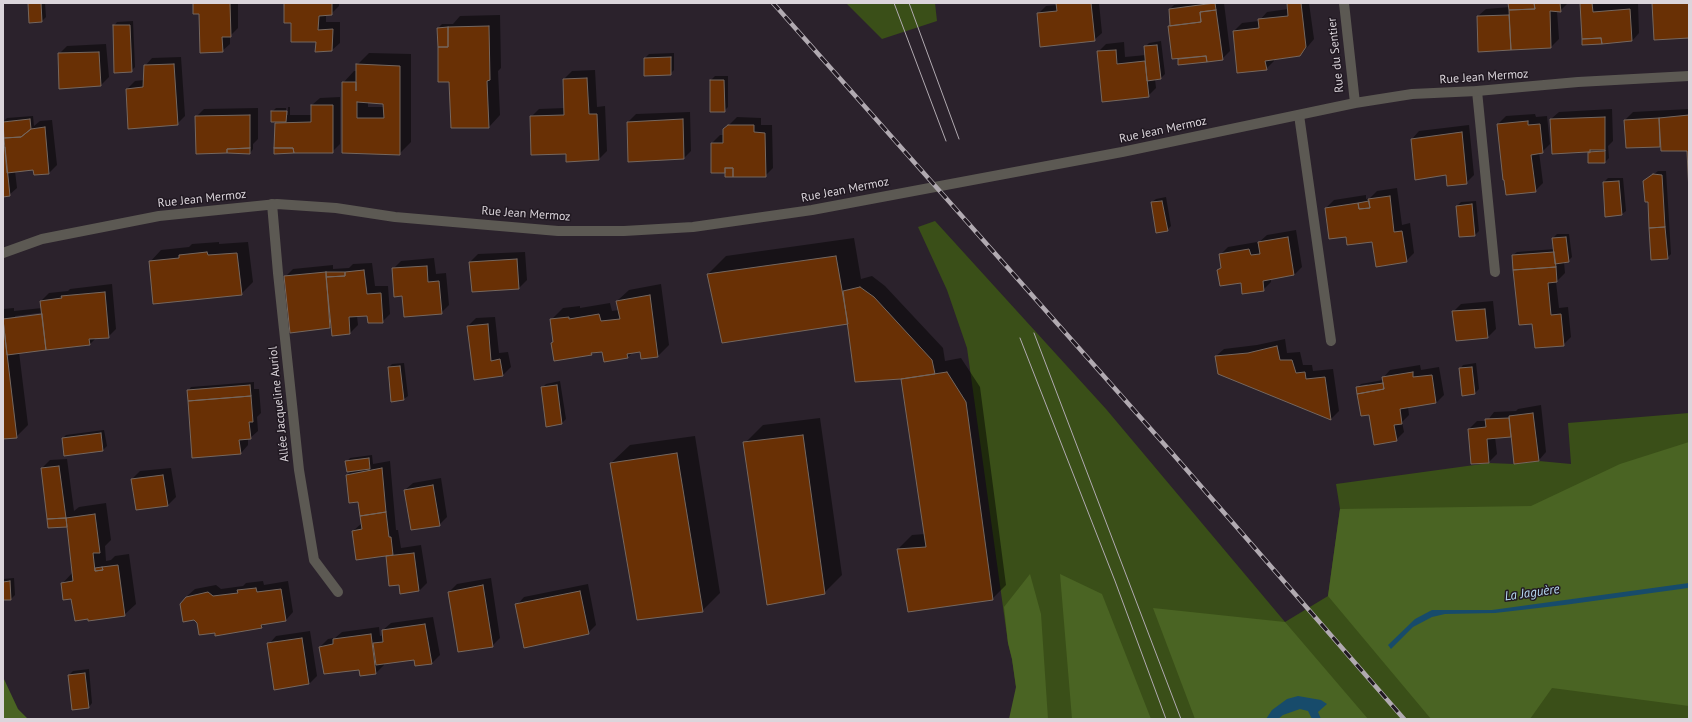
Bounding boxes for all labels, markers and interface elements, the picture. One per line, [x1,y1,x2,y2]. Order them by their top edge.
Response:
street label: Rue du Sentier [1325,17,1347,93]
street label: Rue Jean Mermoz [1439,67,1529,87]
street label: Rue Jean Mermoz [1118,114,1208,146]
street label: Rue Jean Mermoz [800,174,890,206]
street label: Rue Jean Mermoz [157,187,247,211]
street label: Rue Jean Mermoz [481,204,571,224]
street label: Allée Jacqueline Auriol [266,345,292,463]
water label: La Jaguère [1504,581,1560,605]

